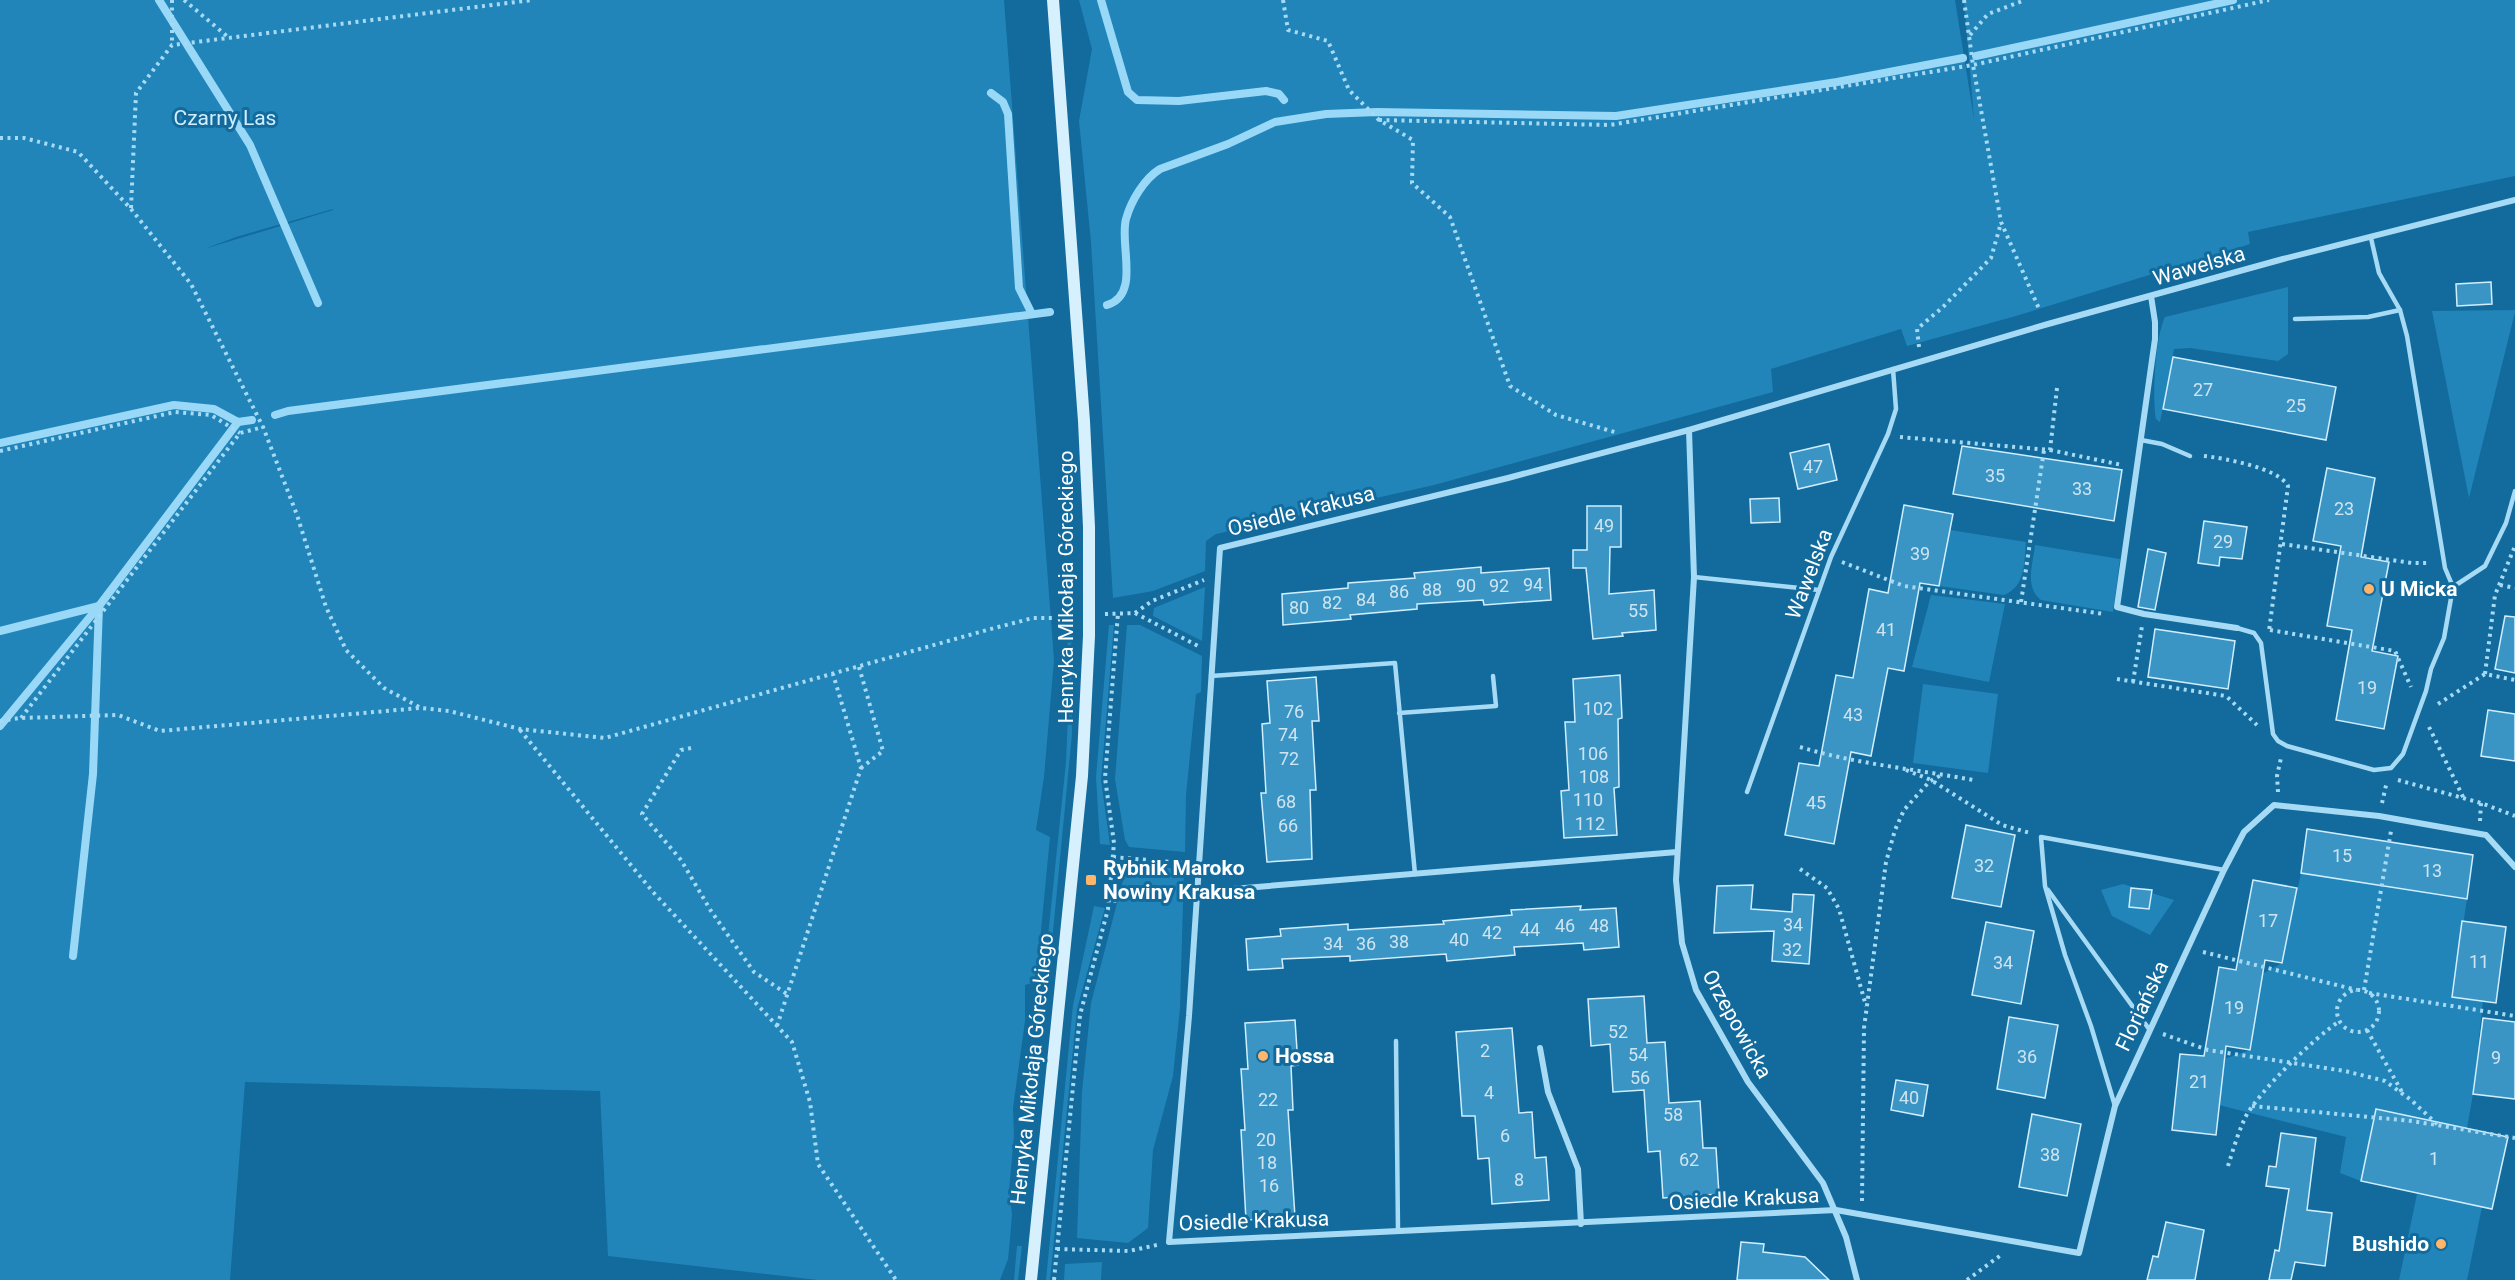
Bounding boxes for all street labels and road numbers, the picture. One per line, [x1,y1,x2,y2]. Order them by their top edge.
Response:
street label: Wawelska [2150,241,2248,291]
street label: Henryka Mikołaja Góreckiego [1054,450,1078,724]
street label: Osiedle Krakusa [1225,481,1377,541]
street label: Wawelska [1781,526,1837,622]
street label: Henryka Mikołaja Góreckiego [1006,932,1058,1206]
street label: Floriańska [2111,957,2173,1055]
street label: Orzepowicka [1697,965,1777,1083]
street label: Osiedle Krakusa [1668,1183,1820,1215]
street label: Osiedle Krakusa [1178,1206,1330,1236]

